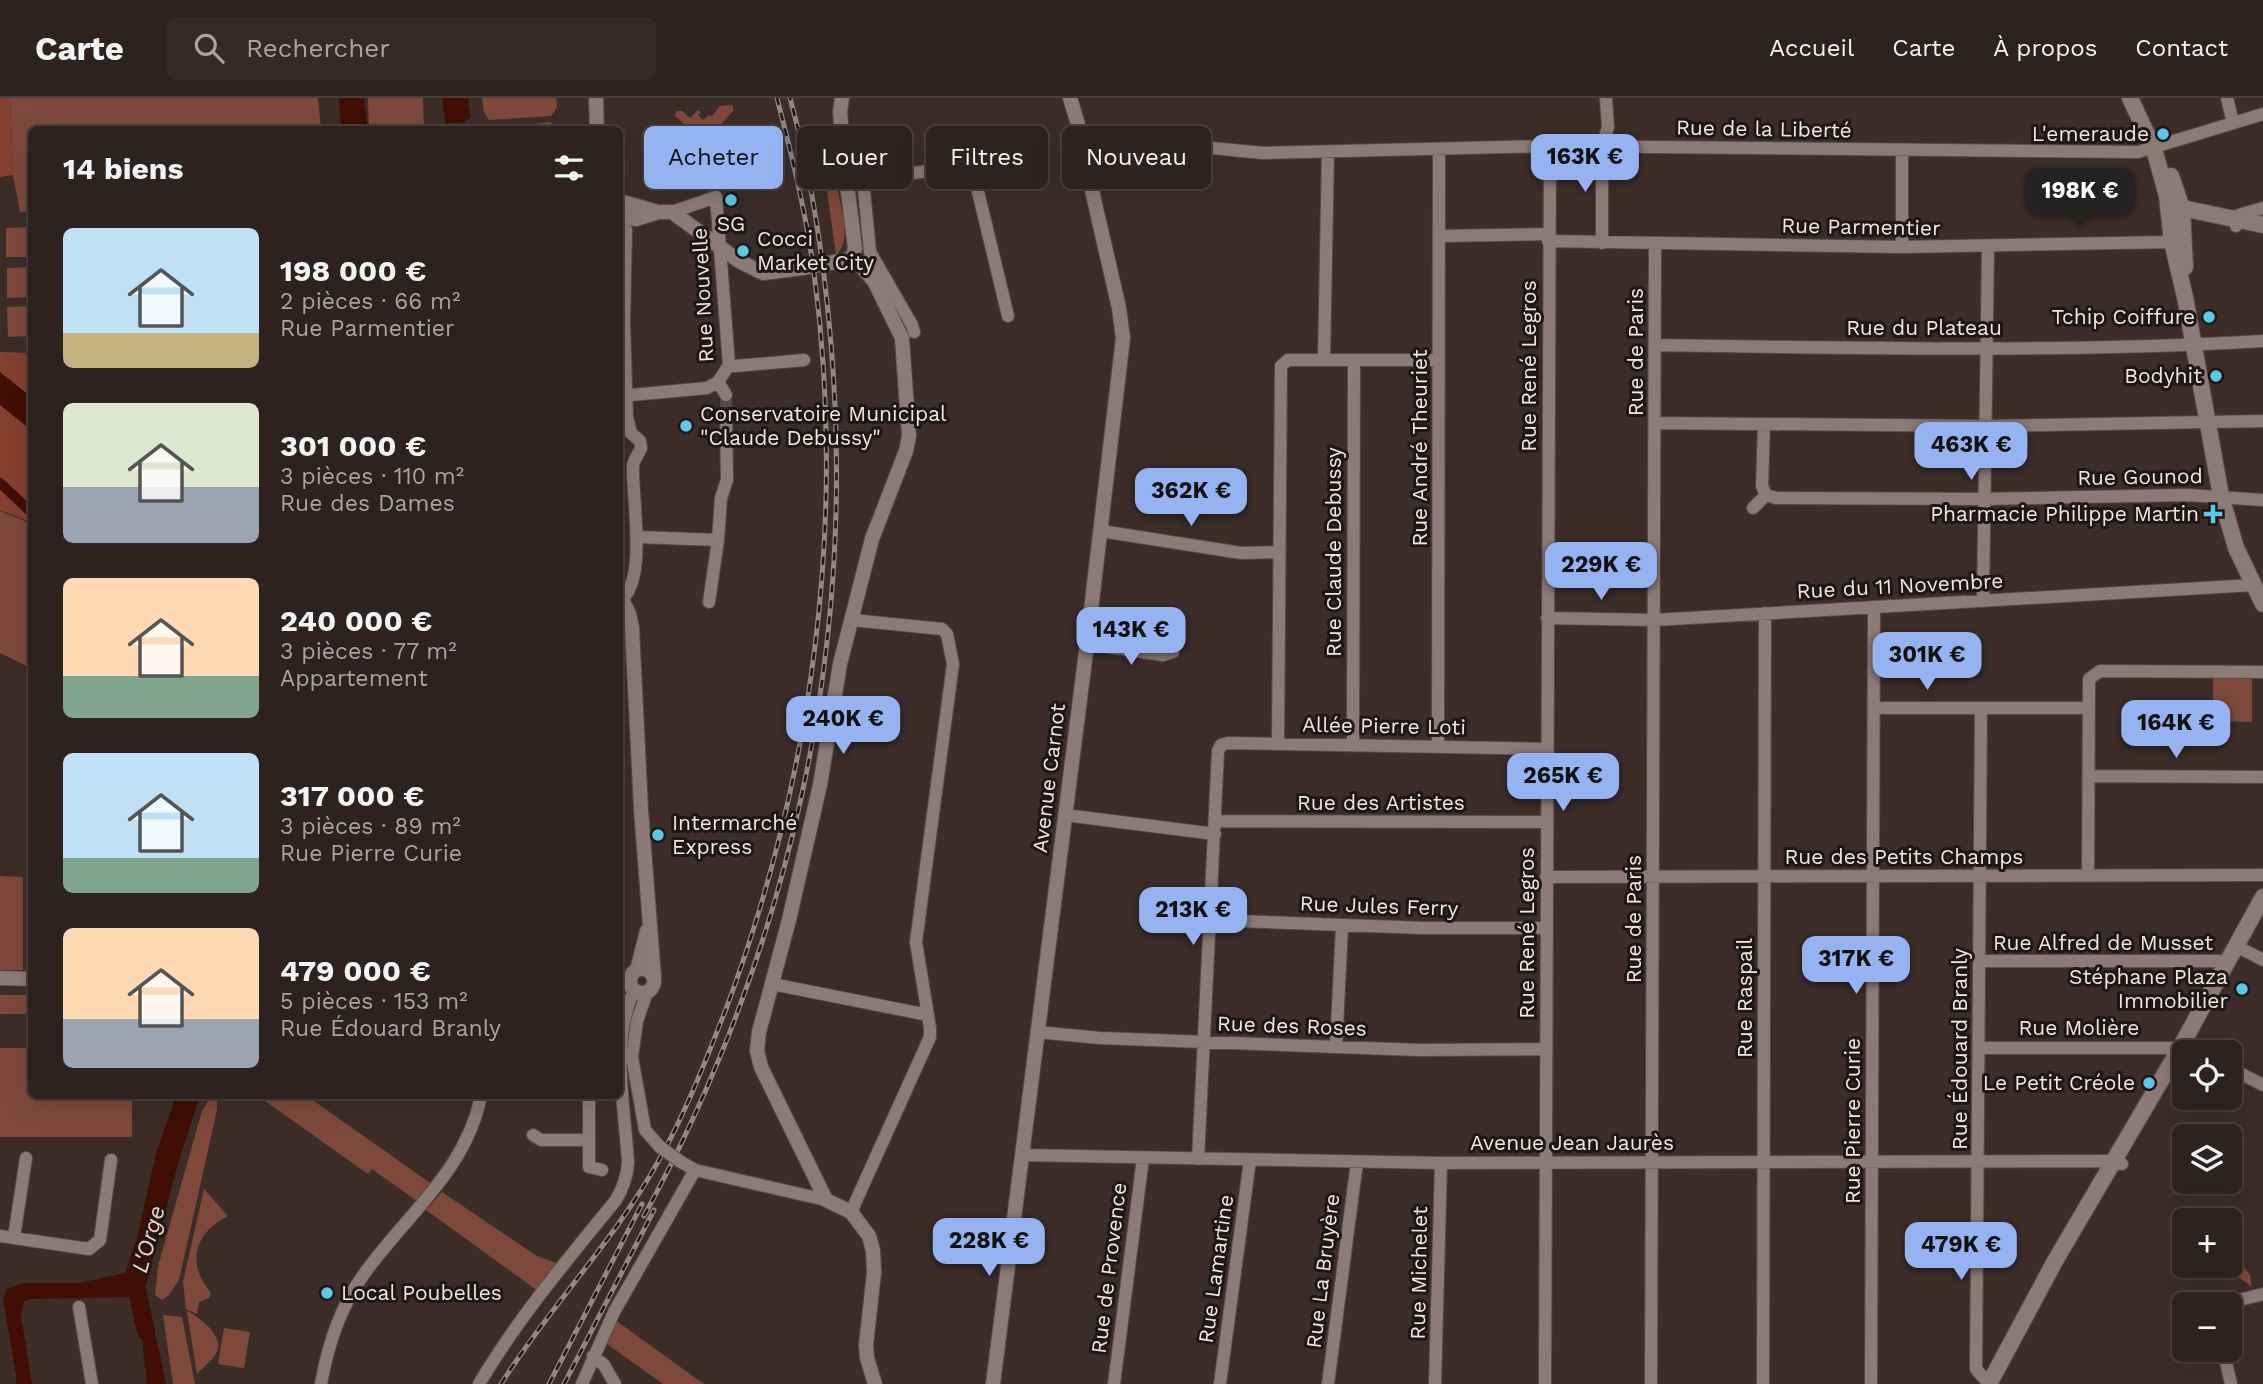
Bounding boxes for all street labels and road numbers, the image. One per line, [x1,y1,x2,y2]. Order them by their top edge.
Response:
street label: Rue de la Liberté [1676,114,1852,143]
street label: Rue Parmentier [1781,213,1941,240]
street label: Rue Nouvelle [686,227,719,363]
street label: Rue René Legros [1516,280,1541,452]
street label: Rue de Paris [1623,288,1648,416]
street label: Rue du Plateau [1846,315,2002,340]
street label: Rue André Theuriet [1407,349,1432,547]
street label: Rue Claude Debussy [1321,447,1346,657]
street label: Rue Gounod [2077,463,2203,490]
street label: Rue du 11 Novembre [1796,568,2004,603]
street label: Avenue Carnot [1027,702,1070,854]
street label: Allée Pierre Loti [1302,712,1466,739]
street label: Rue des Artistes [1297,790,1465,815]
street label: Rue des Petits Champs [1785,844,2023,869]
street label: Rue René Legros [1514,847,1539,1019]
street label: Rue de Paris [1621,855,1646,983]
street label: Rue Jules Ferry [1299,890,1459,921]
street label: Rue Alfred de Musset [1993,930,2213,955]
street label: Rue Raspail [1732,937,1757,1058]
street label: Rue Édouard Branly [1947,948,1972,1150]
street label: Rue des Roses [1217,1010,1367,1041]
street label: Rue Molière [2019,1015,2139,1040]
street label: Rue Pierre Curie [1840,1038,1865,1204]
street label: Avenue Jean Jaurès [1470,1130,1674,1155]
street label: Rue de Provence [1086,1181,1131,1355]
street label: Rue La Bruyère [1301,1192,1344,1350]
street label: Rue Lamartine [1193,1193,1238,1345]
street label: Rue Michelet [1405,1206,1432,1340]

